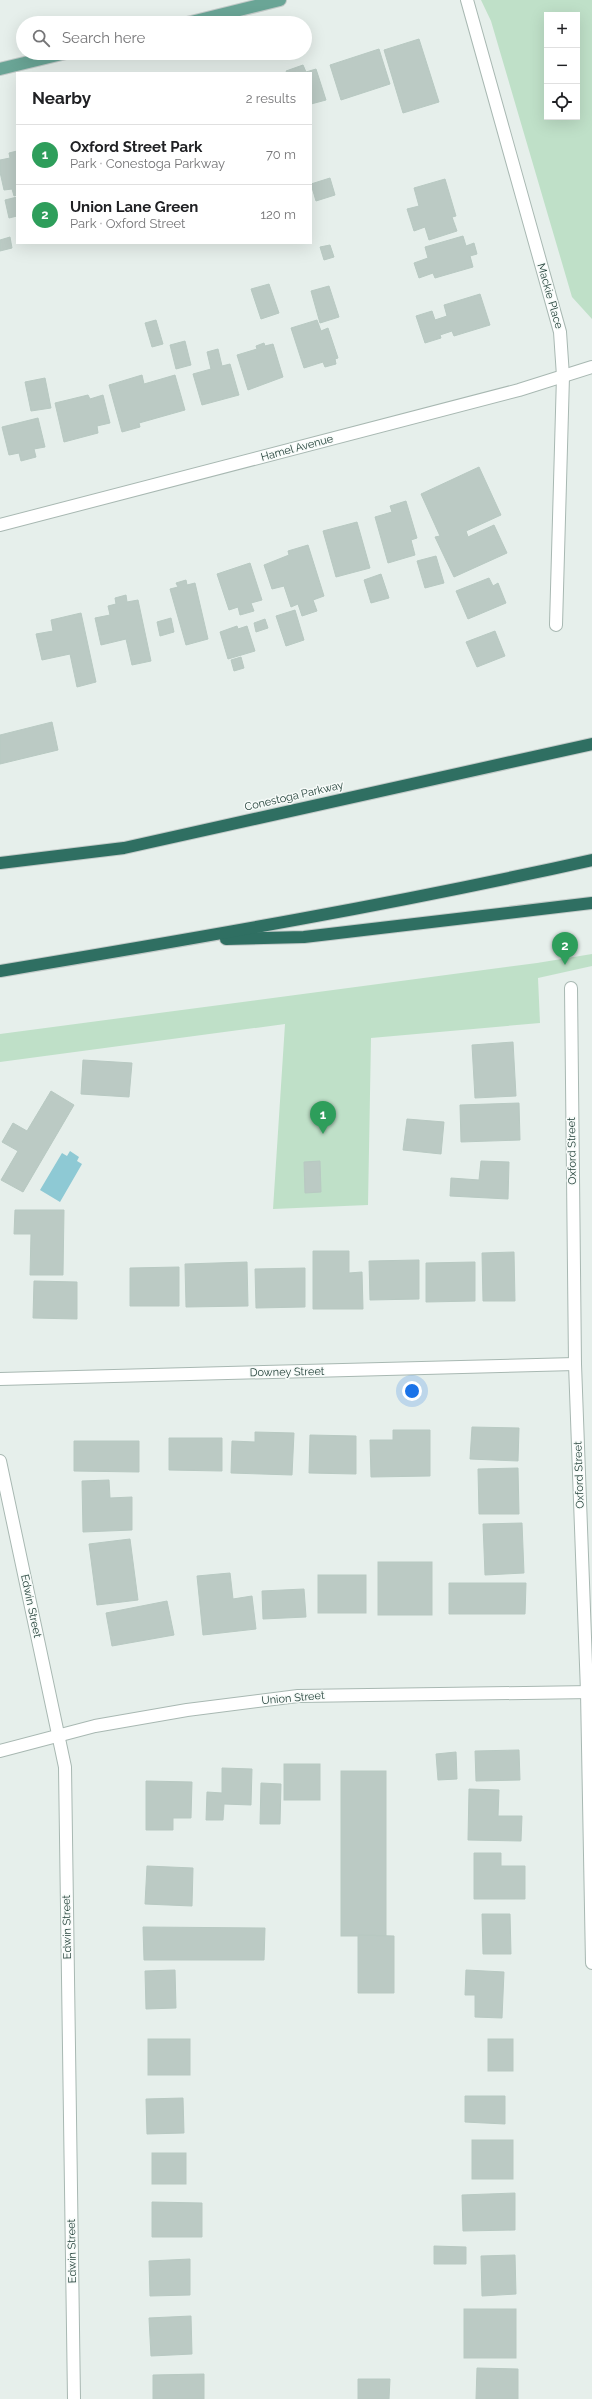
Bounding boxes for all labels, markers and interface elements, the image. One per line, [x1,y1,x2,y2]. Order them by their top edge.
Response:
map controls [544,12,580,120]
button: + [544,12,580,48]
search box [16,16,312,60]
icon: search [30,27,52,49]
text: Search here [62,29,145,47]
button: − [544,48,580,84]
button: locate [544,84,580,120]
text: Nearby [32,88,91,108]
text: 2 results [246,91,296,106]
text: Oxford Street Park [70,138,202,156]
text: 1 [42,147,48,162]
text: 70 m [266,147,296,162]
text: Park · Conestoga Parkway [70,156,225,171]
text: Union Lane Green [70,198,198,216]
text: 2 [41,207,49,222]
text: 120 m [260,207,296,222]
text: Park · Oxford Street [70,216,185,231]
street label: Mackie Place [534,262,566,331]
street label: Hamel Avenue [259,432,335,464]
street label: Conestoga Parkway [243,778,345,814]
pin: 2 [552,932,578,965]
pin: 1 [310,1101,336,1134]
street label: Oxford Street [565,1117,579,1185]
street label: Downey Street [249,1365,325,1379]
your location [402,1381,422,1401]
street label: Oxford Street [571,1441,587,1509]
street label: Edwin Street [18,1573,44,1639]
street label: Union Street [261,1689,325,1707]
street label: Edwin Street [60,1894,74,1959]
street label: Edwin Street [65,2218,79,2283]

